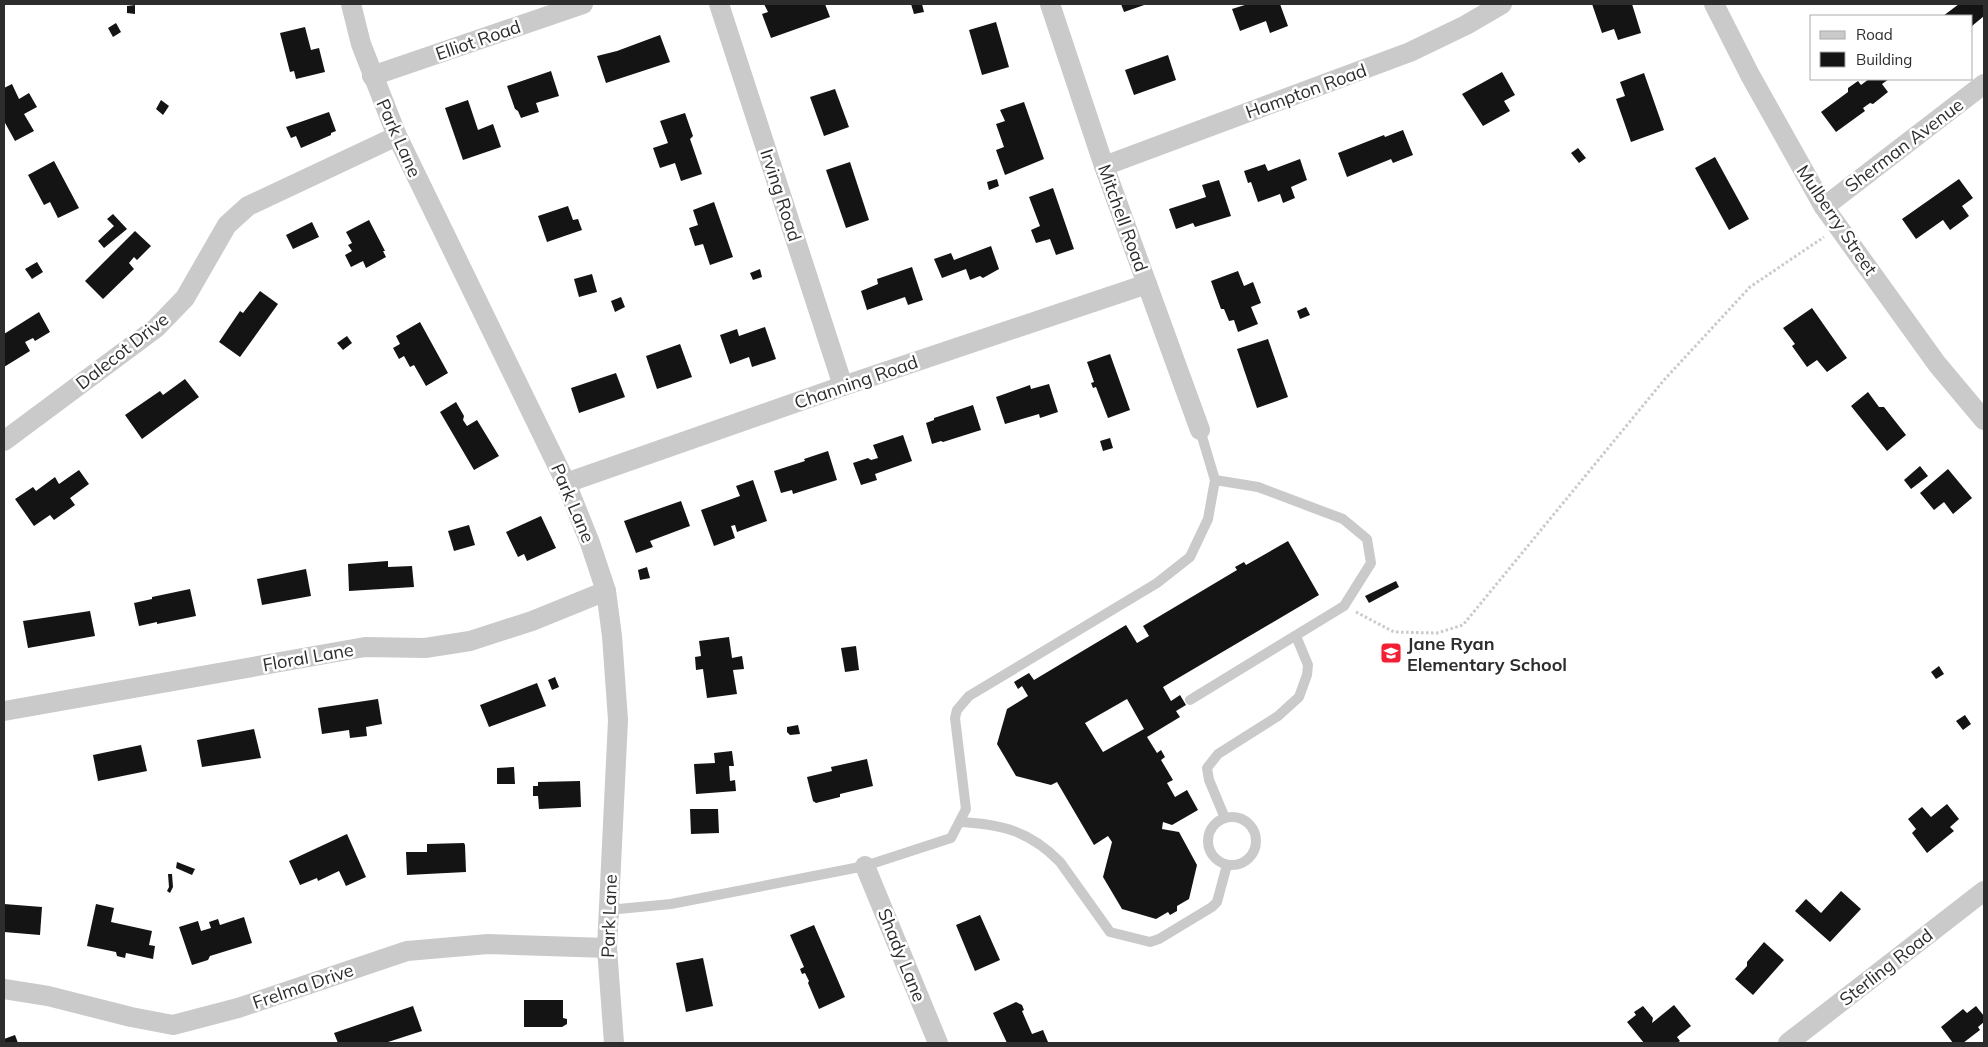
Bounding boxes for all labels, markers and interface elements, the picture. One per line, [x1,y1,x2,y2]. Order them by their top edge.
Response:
street label: Elliot Road [432,15,524,65]
legend [1810,15,1973,80]
text: Road [1856,25,1893,44]
text: Building [1856,50,1912,69]
street label: Hampton Road [1242,58,1370,124]
street label: Sherman Avenue [1840,93,1968,197]
street label: Park Lane [372,95,426,181]
street label: Irving Road [755,146,807,244]
street label: Mulberry Street [1792,160,1882,280]
street label: Mitchell Road [1093,161,1153,275]
street label: Dalecot Drive [71,308,173,394]
street label: Channing Road [791,350,921,414]
street label: Park Lane [546,460,600,546]
place label: Jane Ryan Elementary School [1407,632,1567,676]
street label: Floral Lane [261,638,355,676]
school or university icon: Jane Ryan Elementary School [1379,641,1403,665]
street label: Park Lane [596,874,622,958]
street label: Shady Lane [873,905,931,1005]
street label: Sterling Road [1835,923,1937,1011]
street label: Frelma Drive [250,958,356,1014]

